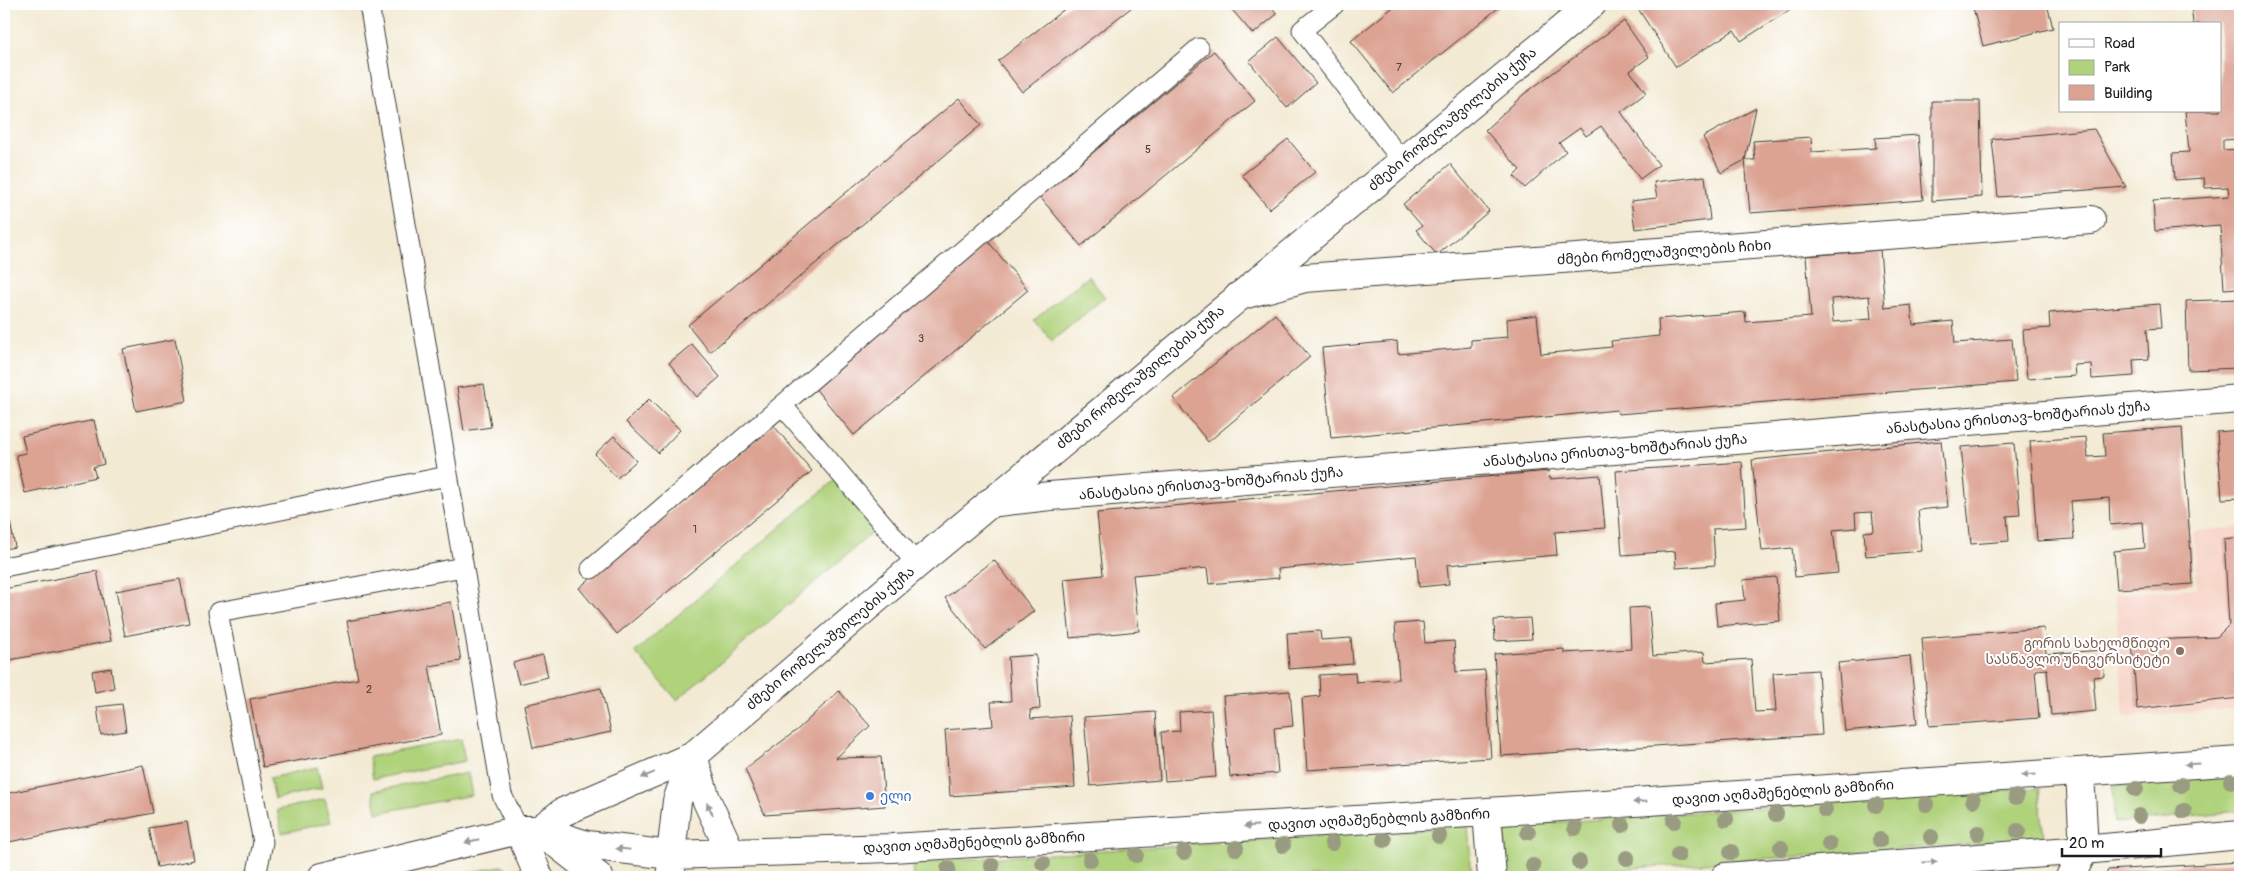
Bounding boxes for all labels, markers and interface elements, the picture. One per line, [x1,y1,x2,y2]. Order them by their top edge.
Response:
legend [2059,22,2222,112]
text: Road [2104,34,2135,53]
street label: ძმები რომელაშვილების ქუჩა [1365,44,1540,195]
text: Park [2104,58,2131,77]
house number: 7 [1396,61,1402,74]
text: Building [2104,84,2152,103]
house number: 5 [1145,143,1151,156]
street label: ძმები რომელაშვილების ჩიხი [1556,237,1772,268]
street label: ძმები რომელაშვილების ქუჩა [1053,302,1228,453]
house number: 3 [918,332,924,345]
street label: ანასტასია ერისთავ-ხოშტარიას ქუჩა [1885,397,2151,438]
street label: ანასტასია ერისთავ-ხოშტარიას ქუჩა [1482,430,1748,471]
street label: ანასტასია ერისთავ-ხოშტარიას ქუჩა [1078,463,1344,504]
house number: 1 [693,523,697,536]
street label: ძმები რომელაშვილების ქუჩა [743,563,918,714]
place label: გორის სახელმწიფო სასწავლო უნივერსიტეტი [1985,635,2170,668]
marker: გორის სახელმწიფო სასწავლო უნივერსიტეტი [2174,645,2186,657]
house number: 2 [366,683,372,696]
one-way arrow [2183,760,2199,768]
one-way arrow [641,771,655,779]
one-way arrow [2021,771,2037,779]
street label: დავით აღმაშენებლის გამზირი [1671,776,1895,809]
place label: ელი [880,788,912,805]
marker: ელი [864,790,876,802]
one-way arrow [1632,798,1648,806]
one-way arrow [706,802,714,816]
street label: დავით აღმაშენებლის გამზირი [1267,805,1491,834]
one-way arrow [1243,823,1259,831]
scale bar [2062,826,2160,858]
street label: დავით აღმაშენებლის გამზირი [862,828,1086,857]
text: 20 m [2069,834,2104,853]
one-way arrow [464,837,479,845]
one-way arrow [614,845,630,853]
one-way arrow [1923,857,1939,865]

